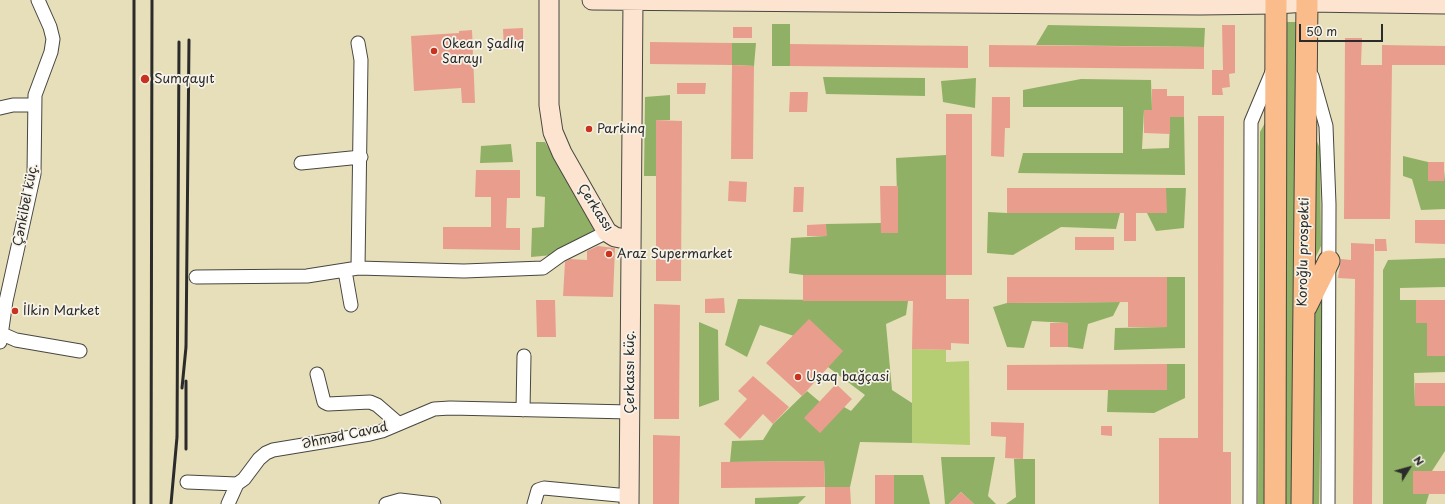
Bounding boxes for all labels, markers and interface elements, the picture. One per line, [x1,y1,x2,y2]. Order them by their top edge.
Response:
scale bar [1301,16,1385,42]
text: 50 m [1306,22,1337,40]
place label: Okean Şadlıq Sarayı [442,36,525,67]
marker: Okean Şadlıq Sarayı [429,46,439,56]
place label: Sumqayıt [154,71,214,87]
marker: Sumqayıt [139,73,151,85]
place label: Parkinq [597,121,645,137]
marker: Parkinq [584,124,594,134]
street label: Çənkibel küç. [10,162,42,248]
street label: Çerkassı [574,181,616,235]
street label: Koroğlu prospekti [1295,197,1313,307]
place label: Araz Supermarket [617,246,732,262]
marker: Araz Supermarket [604,249,614,259]
place label: İlkin Market [23,303,99,319]
marker: İlkin Market [10,306,20,316]
street label: Çerkassı küç. [622,330,638,414]
place label: Uşaq bağçasi [806,369,889,385]
marker: Uşaq bağçasi [793,372,803,382]
street label: Əhməd Cavad [301,419,389,453]
north arrow [1389,448,1429,488]
text: N [1410,452,1428,469]

